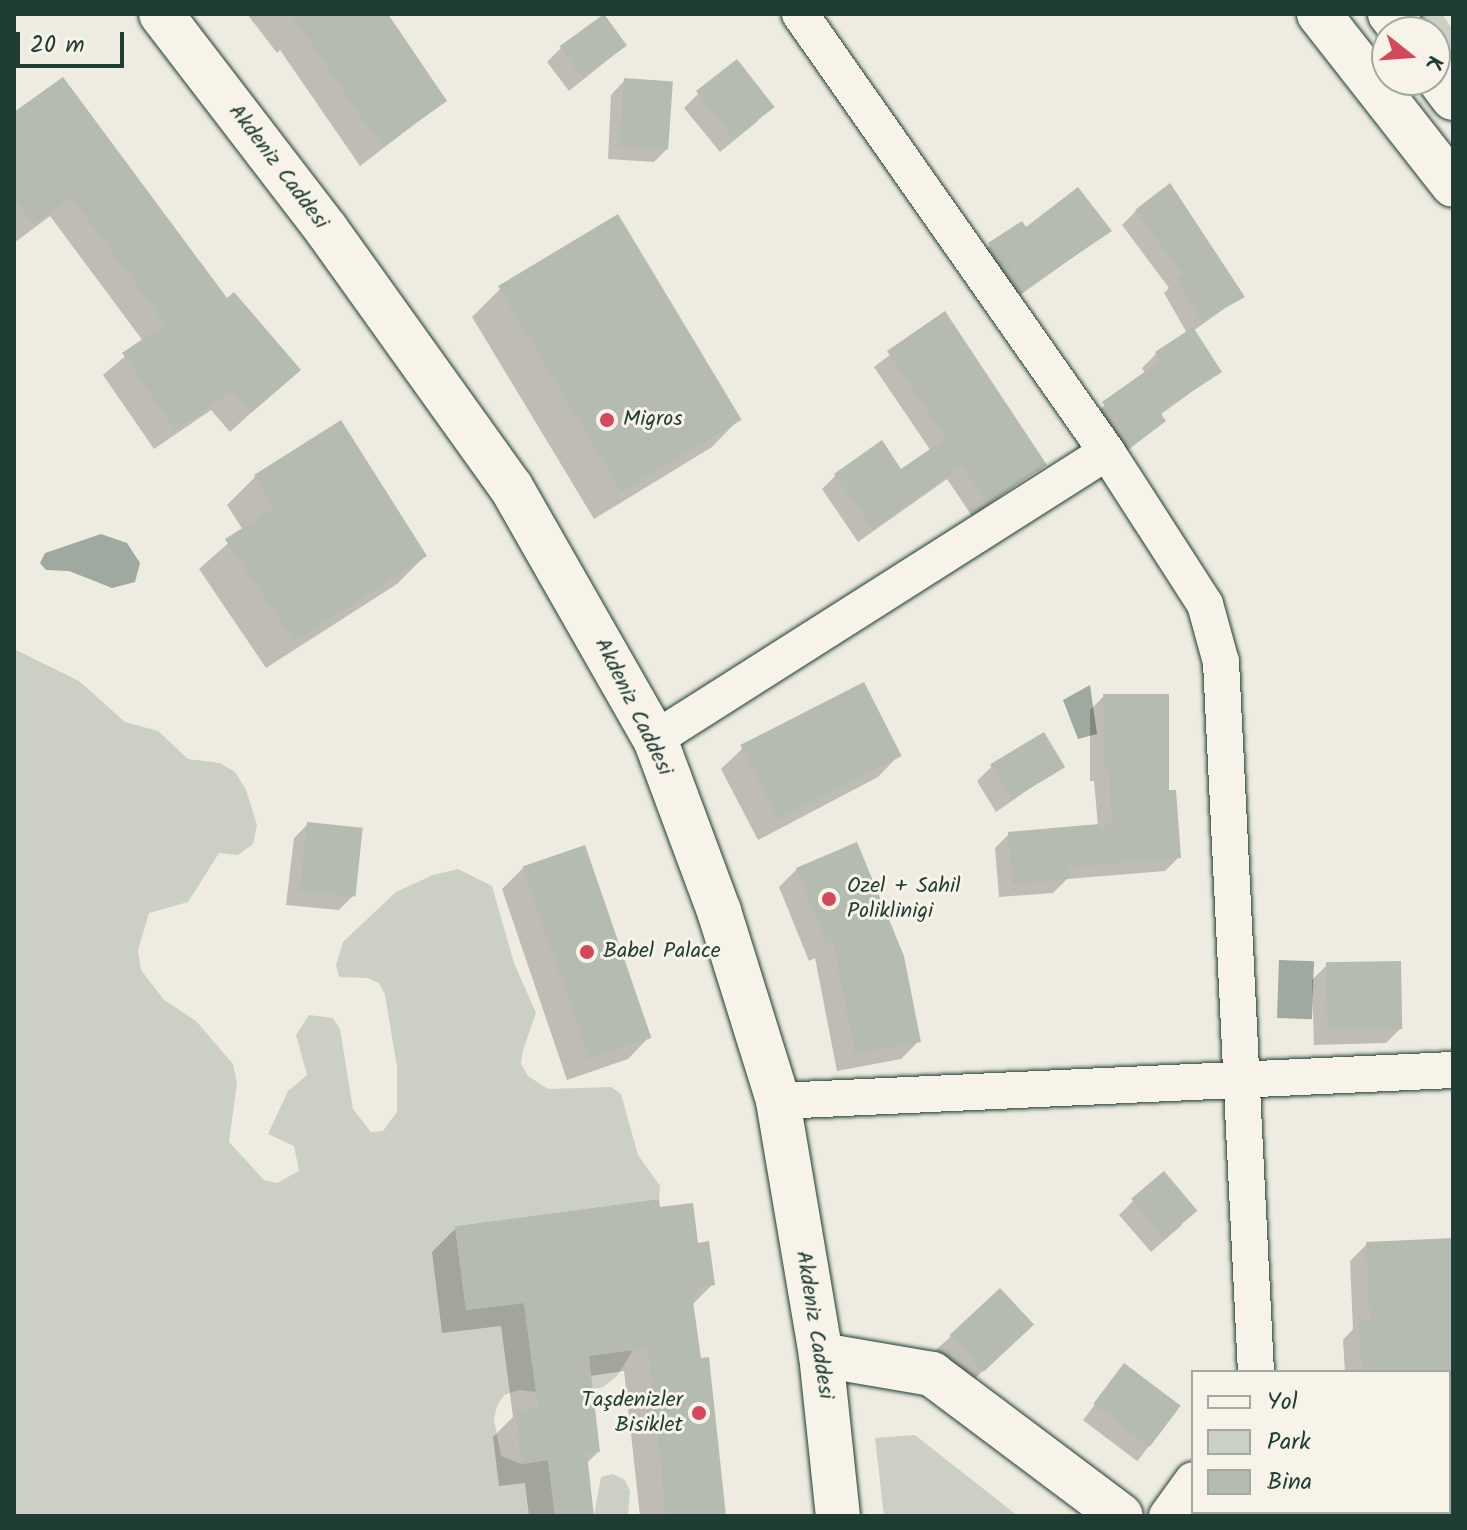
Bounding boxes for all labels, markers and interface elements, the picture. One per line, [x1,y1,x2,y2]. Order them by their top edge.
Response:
scale bar [20,16,128,66]
north arrow [1371,16,1451,96]
text: 20 m [30,26,85,65]
text: K [1414,51,1451,74]
street label: Akdeniz Caddesi [222,99,334,235]
place label: Migros [623,407,683,433]
marker: Migros [598,411,616,429]
street label: Akdeniz Caddesi [588,634,678,780]
place label: Ozel + Sahil Poliklinigi [847,873,961,924]
marker: Ozel + Sahil Poliklinigi [818,888,840,910]
place label: Babel Palace [603,939,721,965]
marker: Babel Palace [578,943,596,961]
street label: Akdeniz Caddesi [789,1249,839,1401]
legend [1191,1370,1451,1514]
text: Yol [1267,1383,1298,1422]
place label: Taşdenizler Bisiklet [581,1387,683,1438]
marker: Taşdenizler Bisiklet [690,1404,708,1422]
text: Park [1267,1423,1311,1462]
text: Bina [1267,1463,1312,1502]

